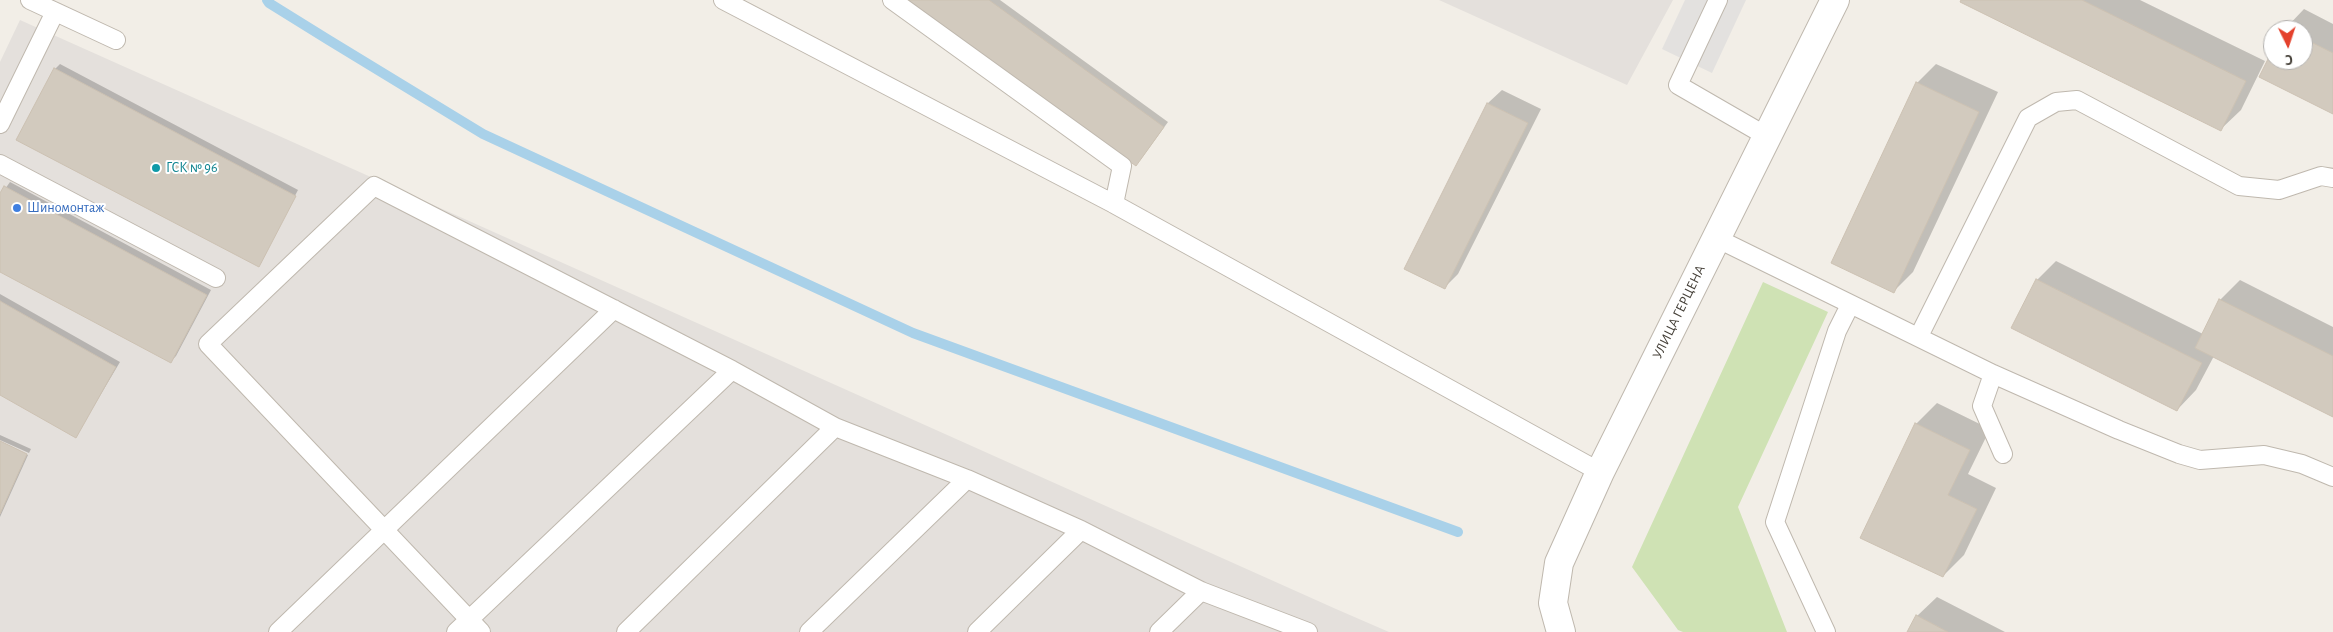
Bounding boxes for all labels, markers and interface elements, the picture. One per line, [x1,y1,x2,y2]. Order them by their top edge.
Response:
north arrow [2263,20,2313,70]
text: С [2285,52,2293,66]
place label: ГСК № 96 [166,160,218,176]
marker: ГСК № 96 [150,162,162,174]
place label: Шиномонтаж [27,200,104,216]
marker: Шиномонтаж [11,202,23,214]
street label: УЛИЦА ГЕРЦЕНА [1649,262,1709,362]

